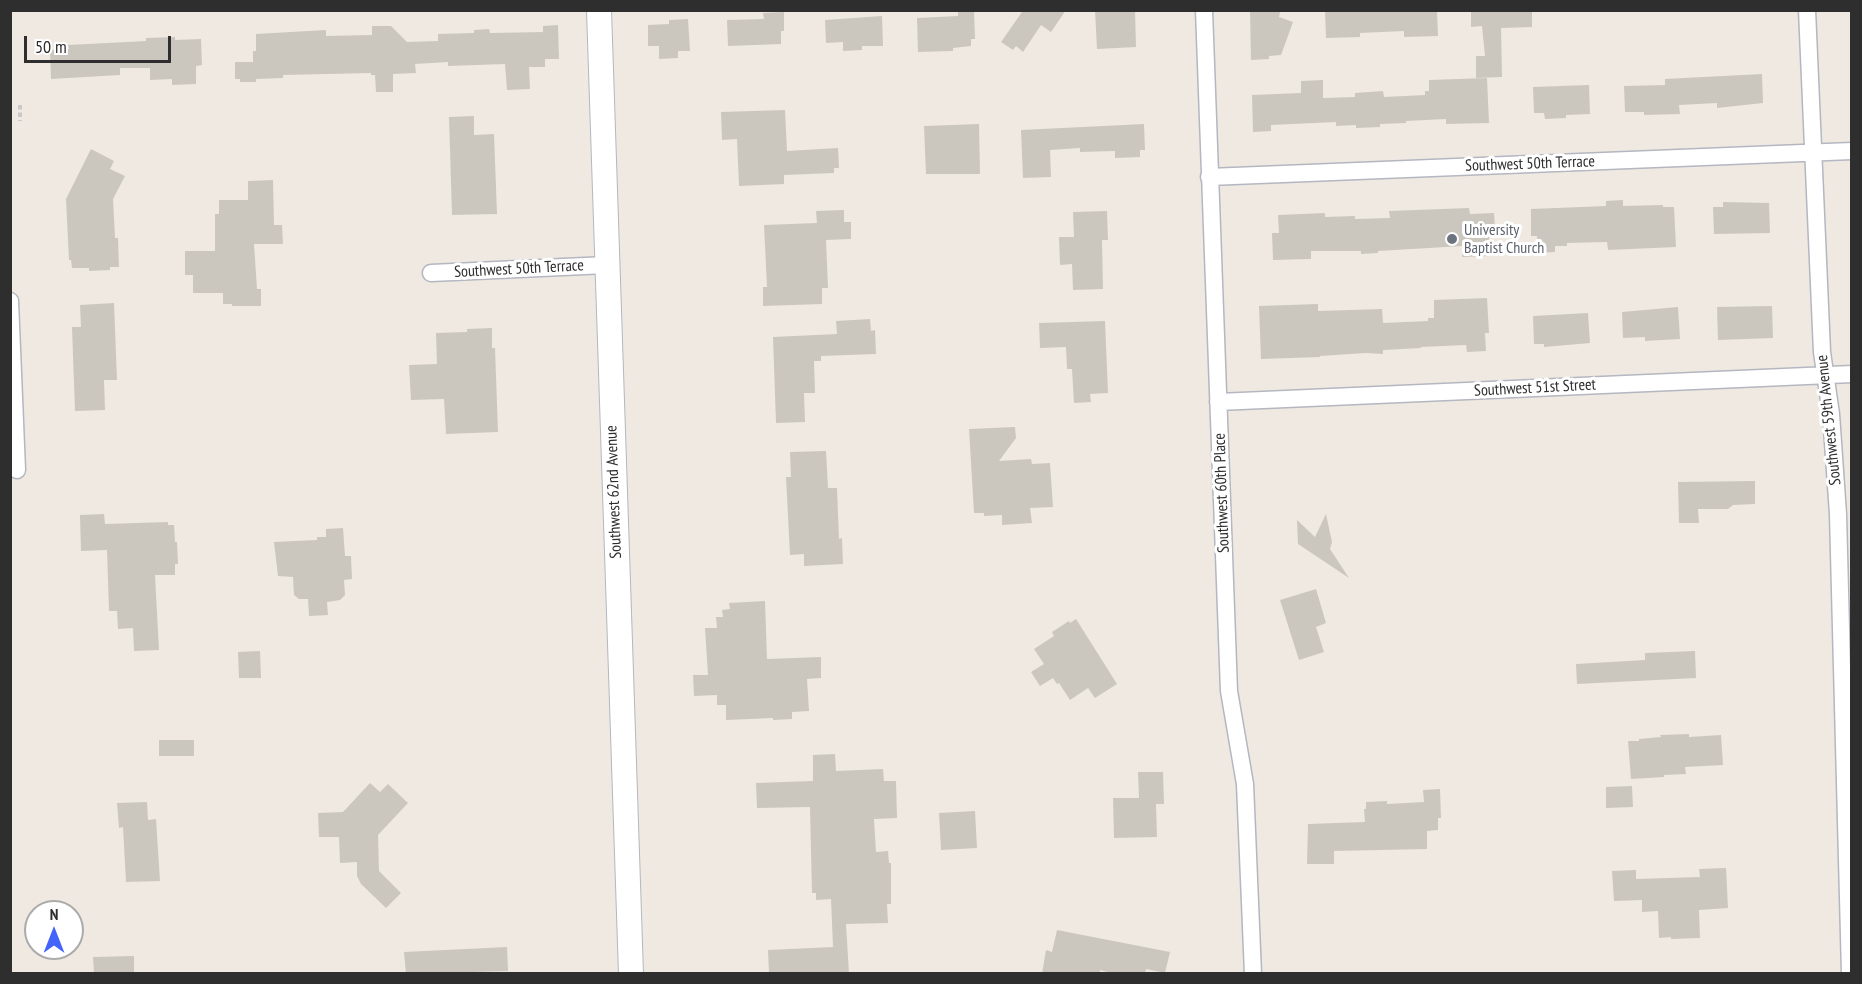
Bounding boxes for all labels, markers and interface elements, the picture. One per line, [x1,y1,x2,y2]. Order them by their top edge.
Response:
scale bar [27,24,174,62]
text: 50 m [35,35,67,58]
street label: Southwest 50th Terrace [1465,152,1595,176]
place label: University Baptist Church [1464,220,1544,258]
marker: University Baptist Church [1445,232,1459,246]
street label: Southwest 50th Terrace [454,256,584,282]
street label: Southwest 59th Avenue [1813,354,1845,486]
street label: Southwest 51st Street [1474,375,1596,401]
street label: Southwest 62nd Avenue [602,425,626,559]
street label: Southwest 60th Place [1210,433,1234,553]
north arrow [24,900,84,960]
text: N [50,904,58,924]

